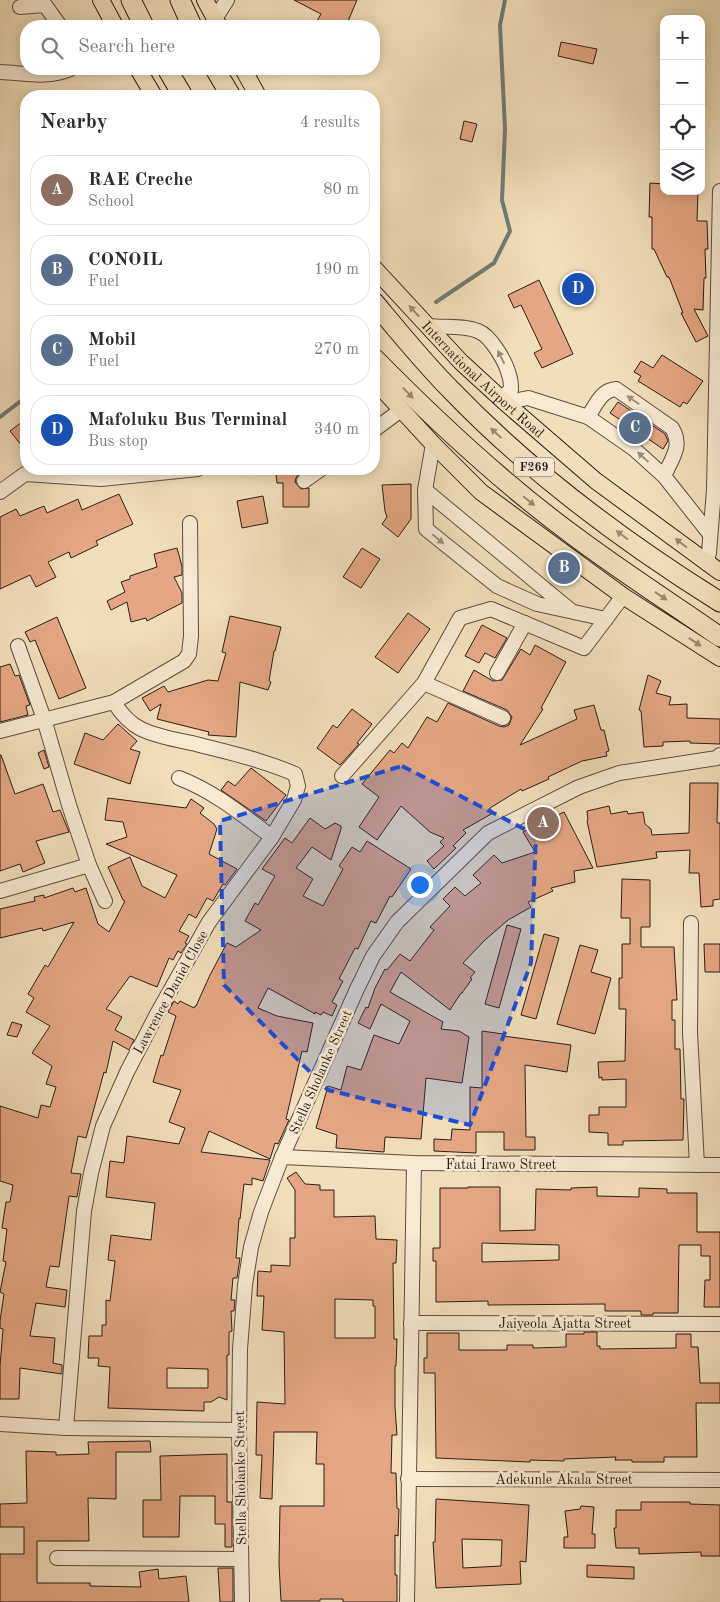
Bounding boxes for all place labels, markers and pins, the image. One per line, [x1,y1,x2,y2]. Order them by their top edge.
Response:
pin: D [562,270,594,308]
pin: C [619,409,651,447]
pin: B [548,549,580,587]
pin: A [527,804,559,842]

